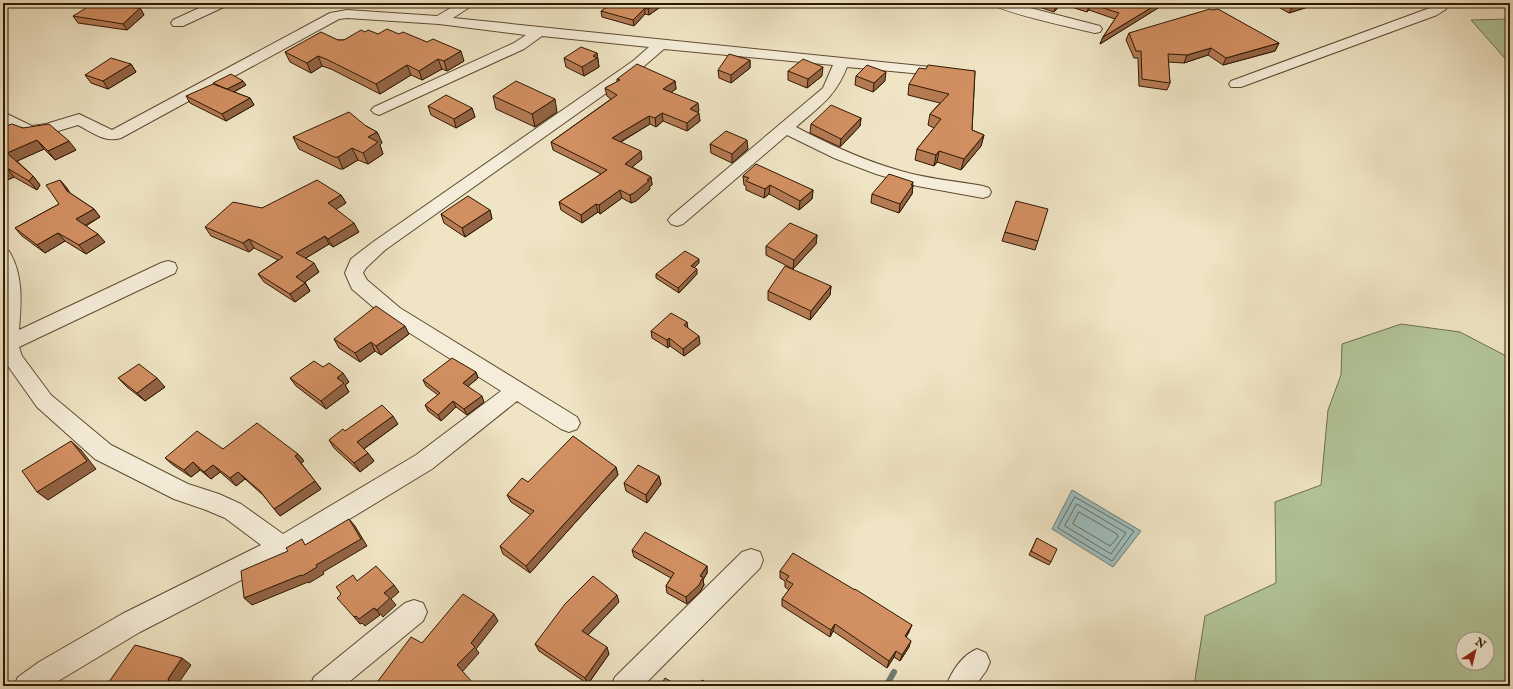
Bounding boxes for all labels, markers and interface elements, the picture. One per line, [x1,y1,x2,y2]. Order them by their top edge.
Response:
north arrow [1455,631,1495,671]
text: N [1471,635,1488,652]

